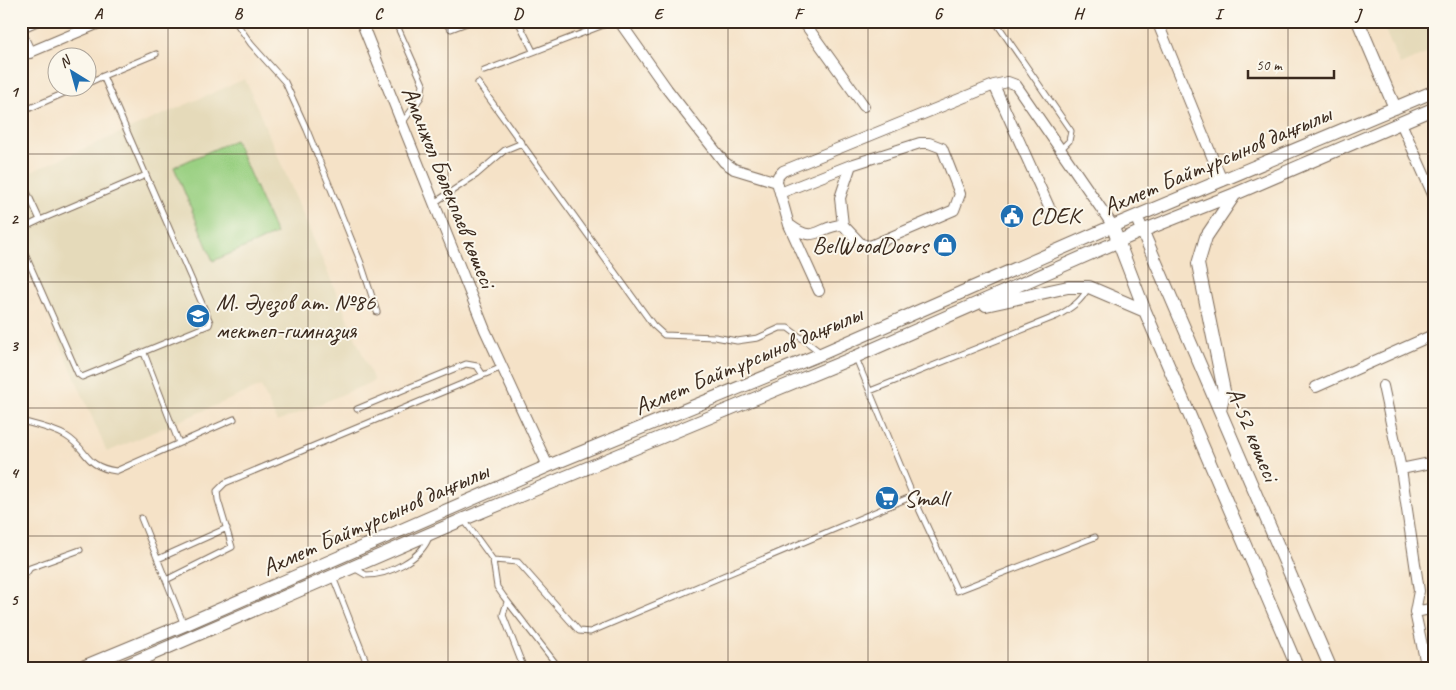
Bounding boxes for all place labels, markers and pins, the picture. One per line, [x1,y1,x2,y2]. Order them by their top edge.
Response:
place label: CDEK [1030,201,1084,231]
public building icon: CDEK [999,203,1025,229]
place label: BelWoodDoors [812,230,931,260]
shop icon: BelWoodDoors [932,232,958,258]
place label: М. Әуезов ат. №86 мектеп-гимназия [216,287,377,346]
school or university icon: М. Әуезов ат. №86 мектеп-гимназия [185,303,211,329]
place label: Small [904,483,952,513]
supermarket icon: Small [874,485,900,511]

